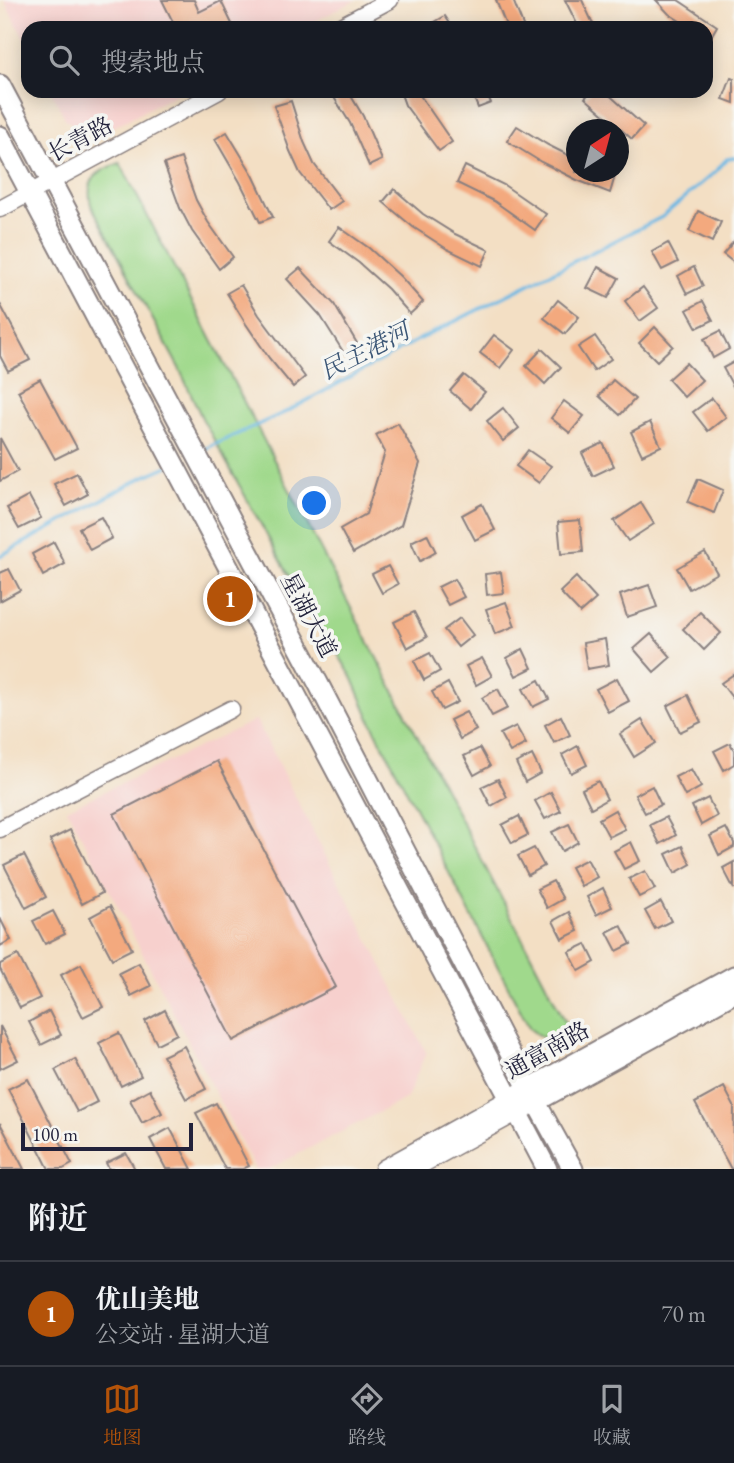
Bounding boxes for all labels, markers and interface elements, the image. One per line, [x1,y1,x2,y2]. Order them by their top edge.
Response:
search box [21,21,713,98]
icon: search [45,41,83,79]
text: 搜索地点 [101,45,205,79]
street label: 长青路 [42,110,118,168]
north arrow [566,119,629,182]
water label: 民主港河 [315,313,418,386]
your location [297,486,331,520]
street label: 星湖大道 [274,567,344,663]
pin: 1 [207,573,253,625]
street label: 通富南路 [499,1015,595,1085]
scale bar [21,1120,192,1152]
text: 100 m [32,1122,78,1147]
text: 附近 [28,1198,88,1237]
text: 优山美地 [95,1282,199,1316]
text: 1 [45,1299,57,1329]
text: 70 m [661,1299,706,1329]
text: 公交站 · 星湖大道 [95,1319,270,1349]
tab: 地图 [103,1380,141,1450]
tab: 路线 [348,1380,386,1450]
tab: 收藏 [593,1380,631,1450]

